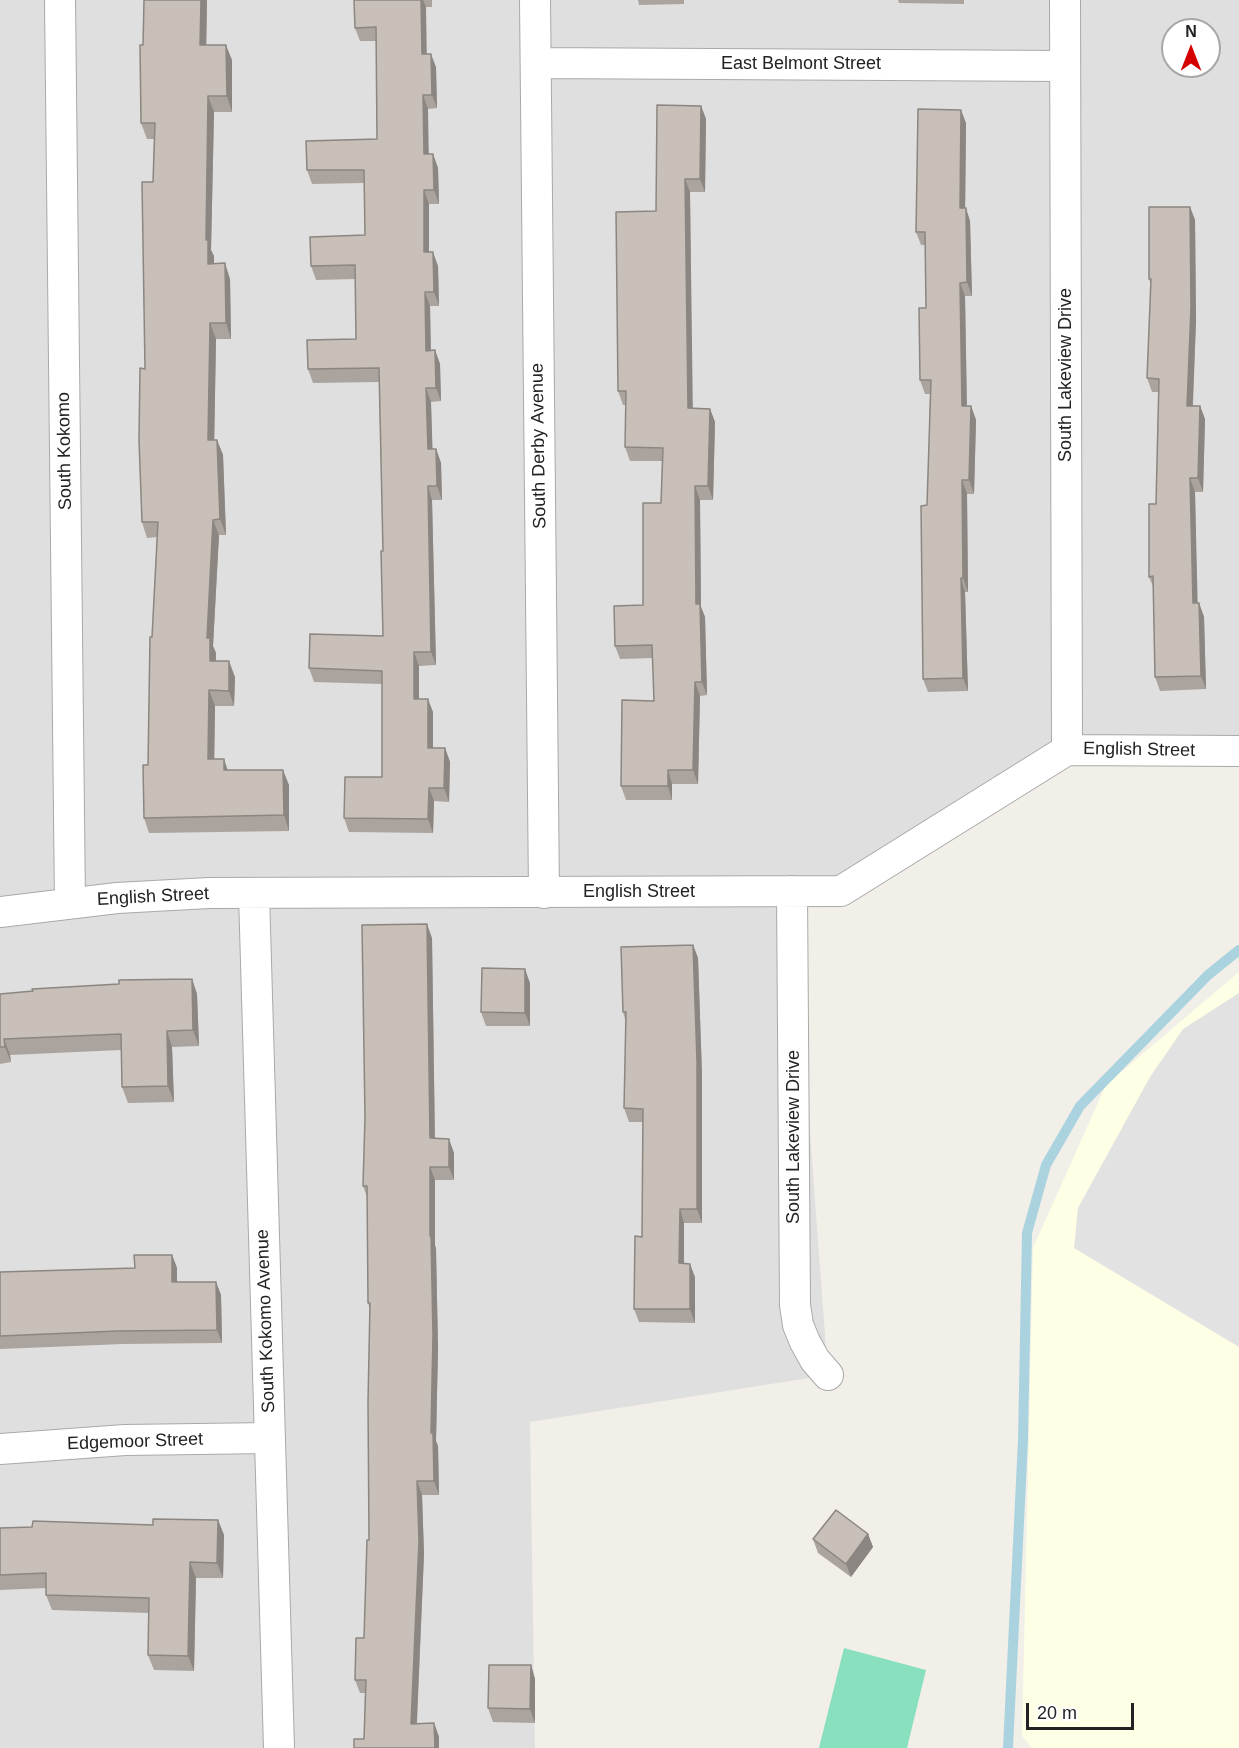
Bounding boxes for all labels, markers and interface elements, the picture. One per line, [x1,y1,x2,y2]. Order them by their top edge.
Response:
north arrow [1161,18,1221,78]
text: N [1185,23,1197,40]
street label: East Belmont Street [721,53,881,75]
street label: South Lakeview Drive [1055,288,1077,462]
street label: South Derby Avenue [527,363,551,529]
street label: South Kokomo [53,392,77,510]
street label: English Street [1083,738,1195,762]
street label: English Street [583,881,695,903]
street label: English Street [96,883,210,911]
street label: South Lakeview Drive [783,1050,805,1224]
street label: South Kokomo Avenue [252,1229,280,1413]
street label: Edgemoor Street [67,1429,203,1455]
scale bar [1029,1691,1137,1729]
text: 20 m [1037,1703,1077,1723]

